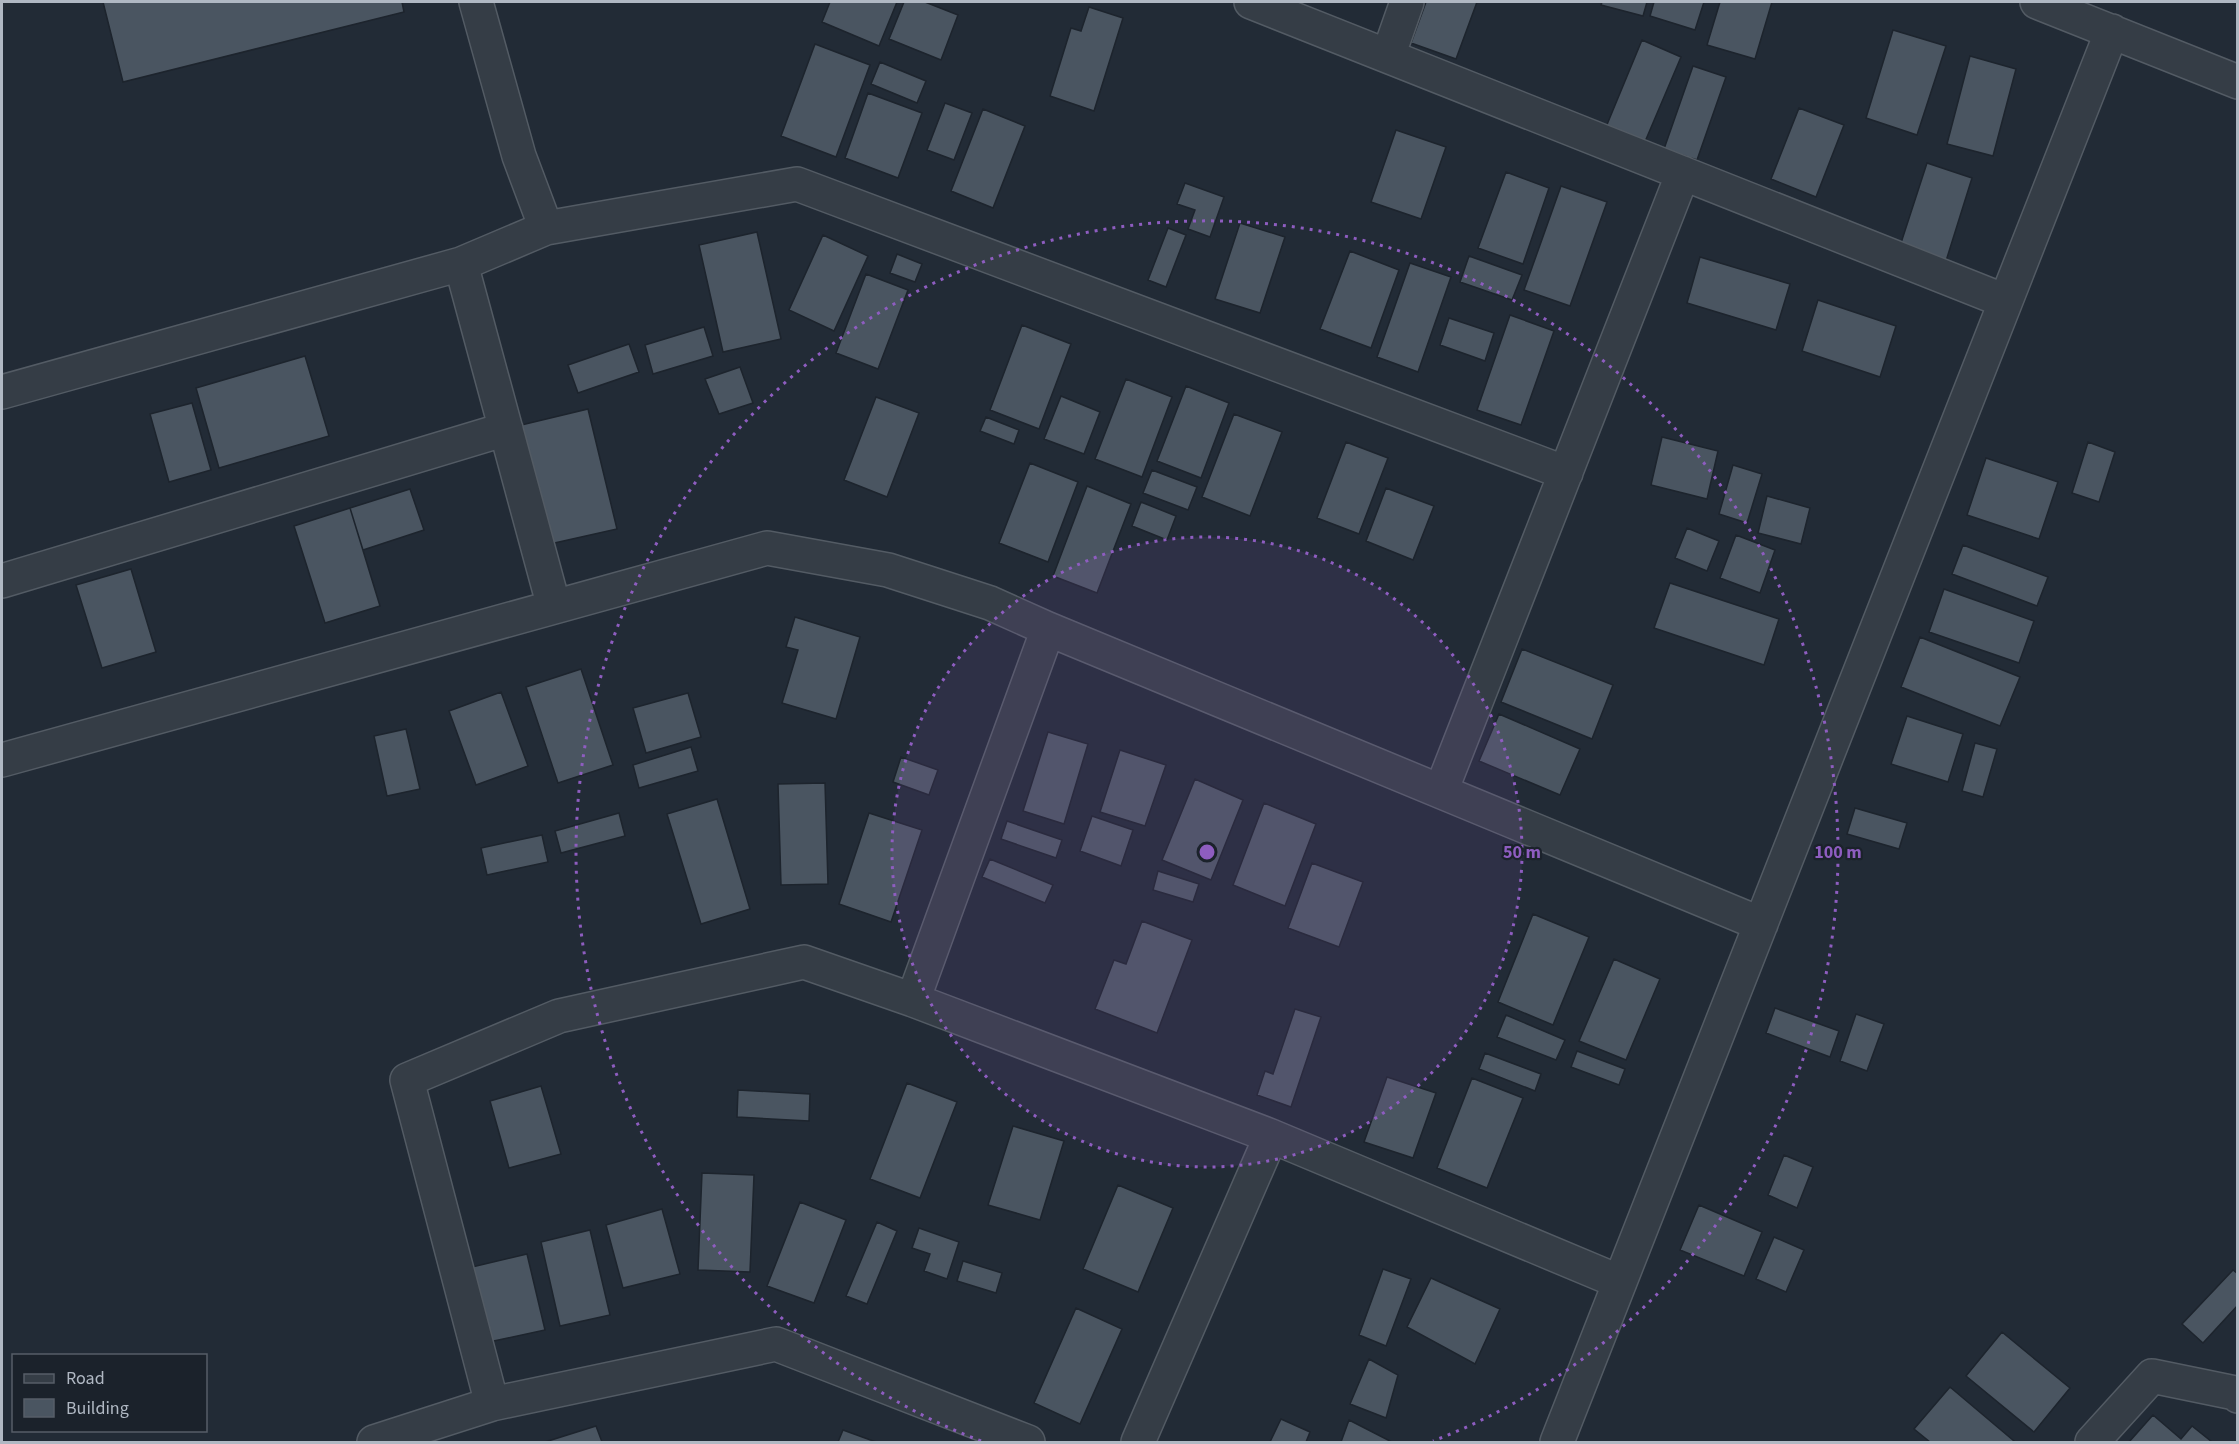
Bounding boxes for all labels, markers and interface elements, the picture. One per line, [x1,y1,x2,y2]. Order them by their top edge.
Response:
text: 50 m [1503,840,1541,865]
text: 100 m [1814,840,1862,865]
centre of rings [1197,842,1217,862]
legend [12,1354,207,1432]
text: Road [66,1366,105,1391]
text: Building [66,1396,129,1421]

